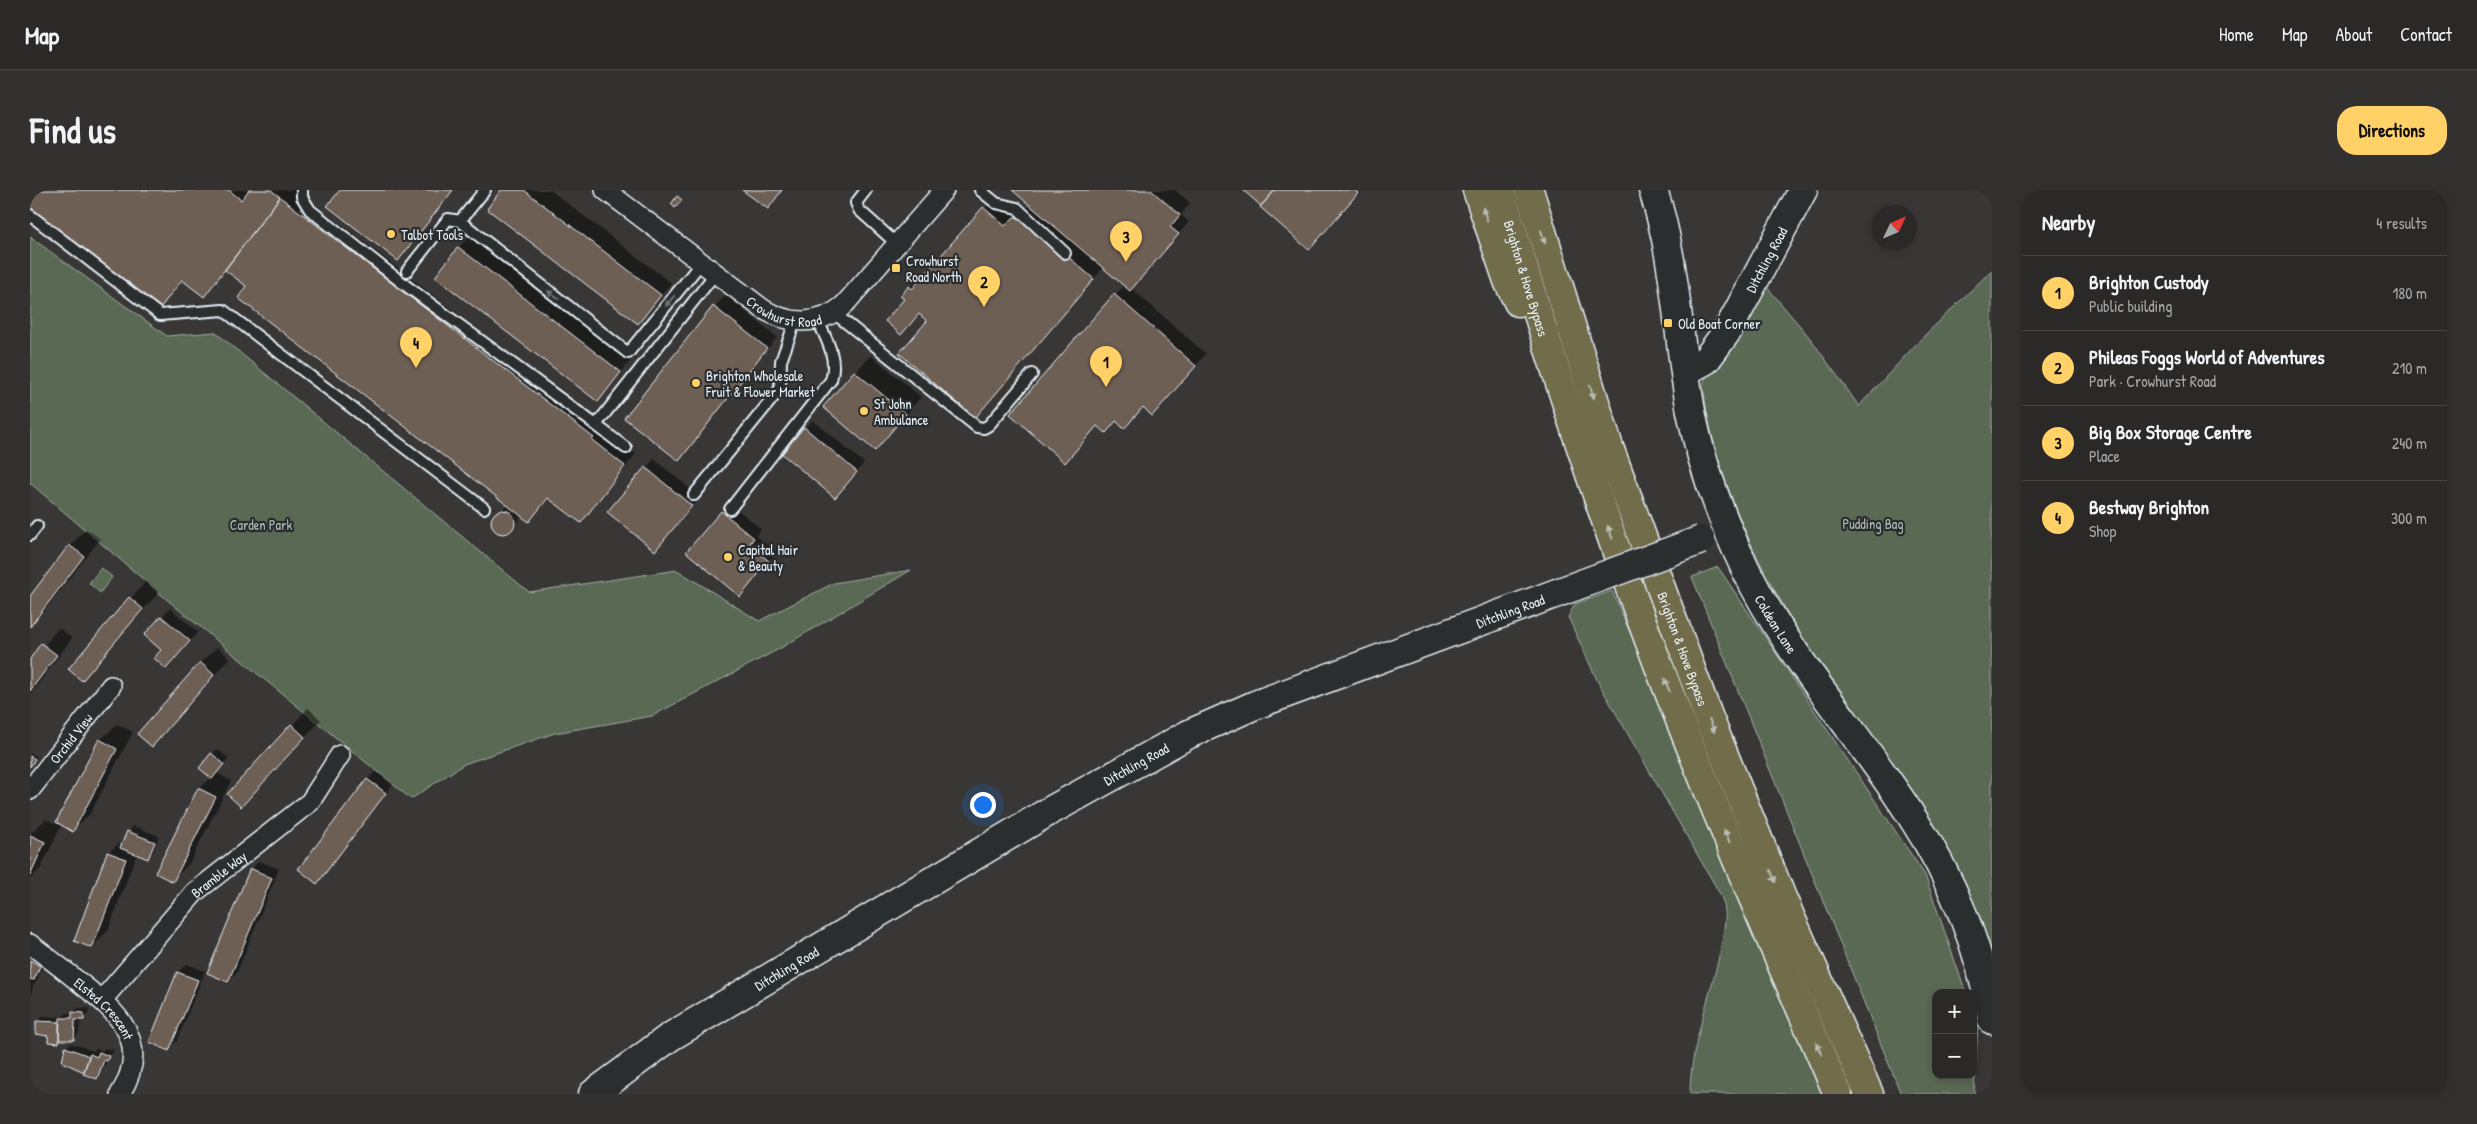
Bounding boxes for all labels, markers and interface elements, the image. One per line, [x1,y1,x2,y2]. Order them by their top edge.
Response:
text: Map [25,19,59,51]
text: Home [2219,22,2254,47]
text: Map [2282,22,2307,47]
text: About [2335,22,2372,47]
text: Contact [2400,22,2452,47]
button: Directions [2337,106,2447,155]
text: Find us [30,107,116,154]
north arrow [1872,205,1917,250]
one-way arrow [1481,206,1488,221]
text: Nearby [2042,208,2095,237]
text: 4 results [2376,212,2427,234]
street label: Brighton & Hove Bypass [1500,218,1554,338]
pin: 3 [1110,221,1142,262]
street label: Ditchling Road [1740,223,1791,296]
place label: Talbot Tools [401,225,463,244]
marker: Talbot Tools [385,228,397,240]
one-way arrow [1540,229,1548,244]
place label: Crowhurst Road North [906,251,961,286]
marker: Crowhurst Road North [890,262,902,274]
pin: 2 [968,266,1000,307]
text: Brighton Custody [2089,269,2209,295]
text: 1 [2055,282,2061,304]
text: 180 m [2393,282,2427,304]
one-way arrow [547,289,560,300]
street label: Crowhurst Road [743,291,824,330]
one-way arrow [665,294,676,307]
text: Public building [2089,295,2172,317]
place label: Old Boat Corner [1678,314,1761,333]
marker: Old Boat Corner [1662,317,1674,329]
pin: 4 [400,327,432,368]
text: Phileas Foggs World of Adventures [2089,344,2325,370]
pin: 1 [1090,346,1122,387]
text: 2 [2054,357,2062,379]
text: 210 m [2392,357,2427,379]
place label: Brighton Wholesale Fruit & Flower Market [705,366,815,401]
text: Park · Crowhurst Road [2089,370,2216,392]
marker: Brighton Wholesale Fruit & Flower Market [690,377,702,389]
one-way arrow [1588,385,1596,400]
place label: St John Ambulance [874,394,929,429]
marker: St John Ambulance [858,405,870,417]
text: Big Box Storage Centre [2089,419,2252,445]
text: 3 [2054,432,2062,454]
text: 240 m [2392,432,2427,454]
text: Place [2089,445,2120,467]
text: Bestway Brighton [2089,494,2209,520]
text: 4 [2055,507,2061,529]
text: 300 m [2391,507,2427,529]
park label: Pudding Bag [1843,514,1903,534]
park label: Carden Park [230,515,292,534]
text: Shop [2089,520,2116,542]
one-way arrow [1606,525,1613,540]
place label: Capital Hair & Beauty [738,540,799,576]
marker: Capital Hair & Beauty [722,551,734,563]
street label: Ditchling Road [1473,589,1547,632]
street label: Brighton & Hove Bypass [1654,589,1713,708]
street label: Coldean Lane [1751,591,1802,657]
one-way arrow [1663,677,1671,692]
street label: Orchid View [45,708,97,767]
one-way arrow [1709,719,1717,733]
street label: Ditchling Road [1100,738,1172,789]
your location [970,792,996,818]
one-way arrow [1723,828,1731,843]
street label: Bramble Way [186,846,251,902]
one-way arrow [1770,869,1778,883]
street label: Ditchling Road [751,941,822,994]
street label: Elsted Crescent [70,973,139,1042]
map controls [1932,989,1977,1079]
button: + [1932,989,1977,1034]
button: − [1932,1034,1977,1079]
one-way arrow [1814,1042,1822,1056]

